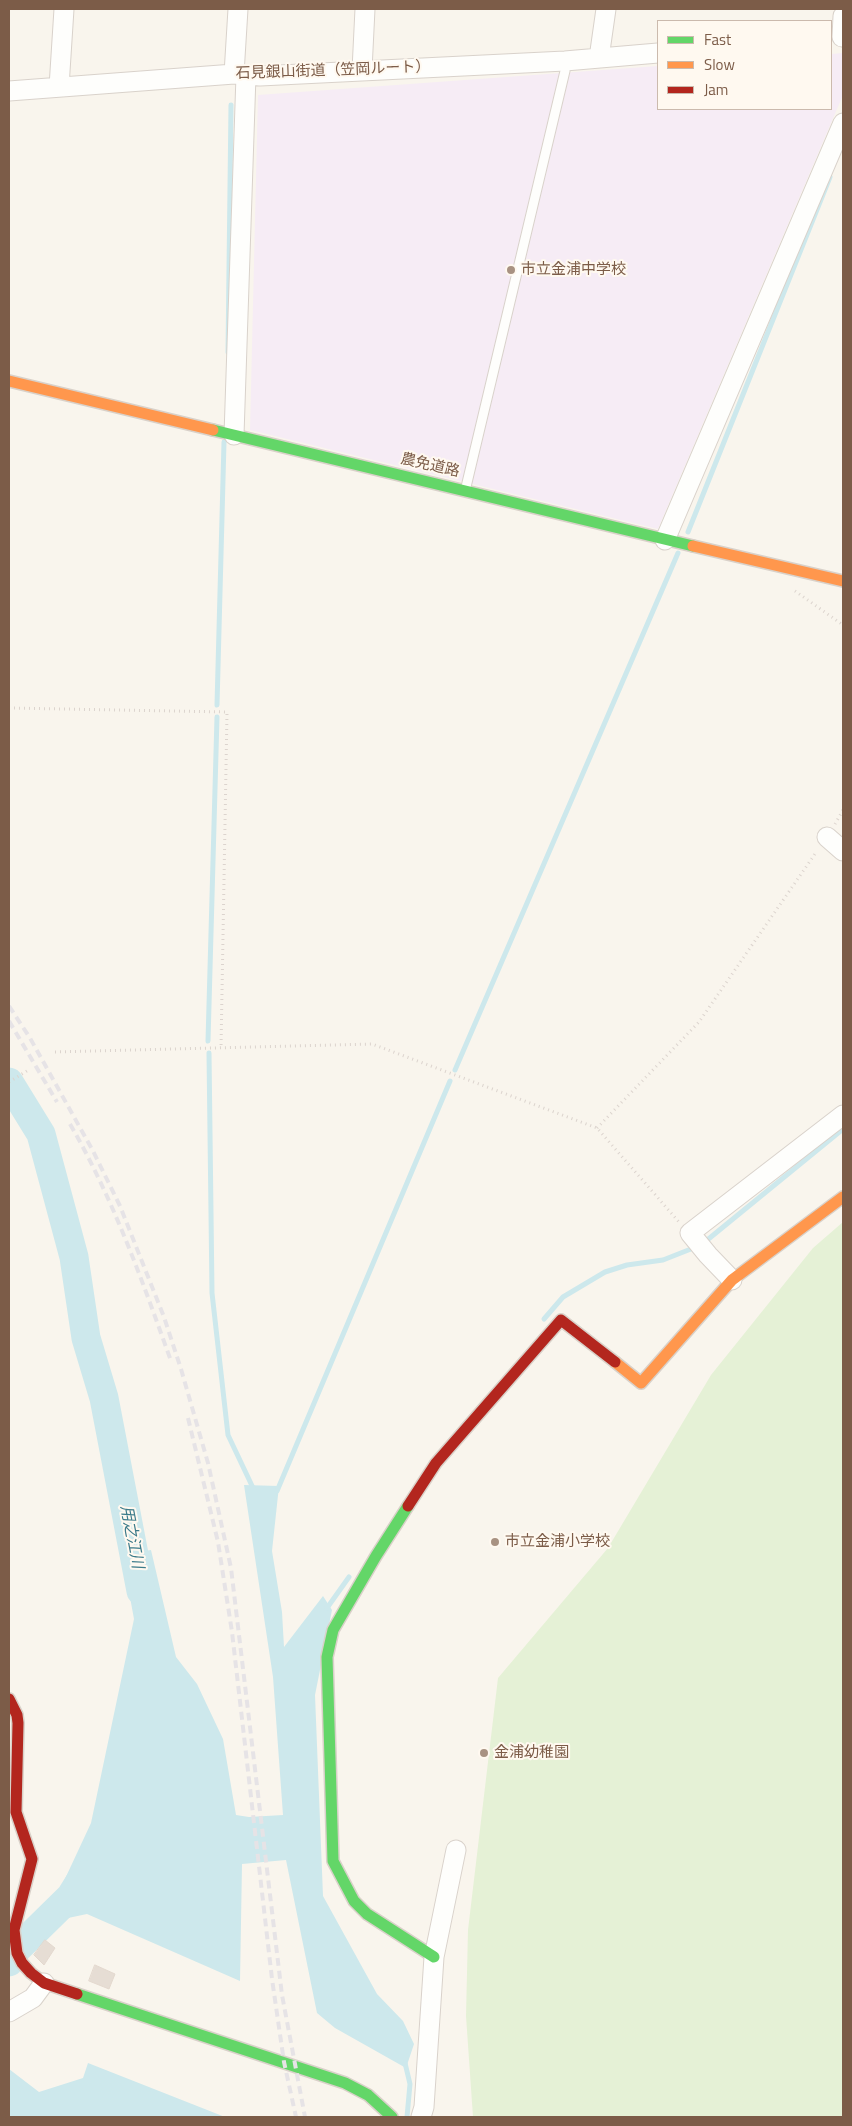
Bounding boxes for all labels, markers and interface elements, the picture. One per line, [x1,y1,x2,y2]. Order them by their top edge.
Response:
legend [657,20,832,110]
text: Fast [704,28,731,51]
text: Slow [704,53,735,76]
street label: 石見銀山街道（笠岡ルート） [235,59,431,83]
text: Jam [704,78,728,101]
place label: 市立金浦中学校 [521,261,626,279]
marker: 市立金浦中学校 [505,264,517,276]
street label: 農免道路 [399,450,461,482]
water label: 用之江川 [115,1504,147,1570]
place label: 市立金浦小学校 [505,1533,610,1551]
marker: 市立金浦小学校 [489,1536,501,1548]
place label: 金浦幼稚園 [494,1744,569,1762]
marker: 金浦幼稚園 [478,1747,490,1759]

